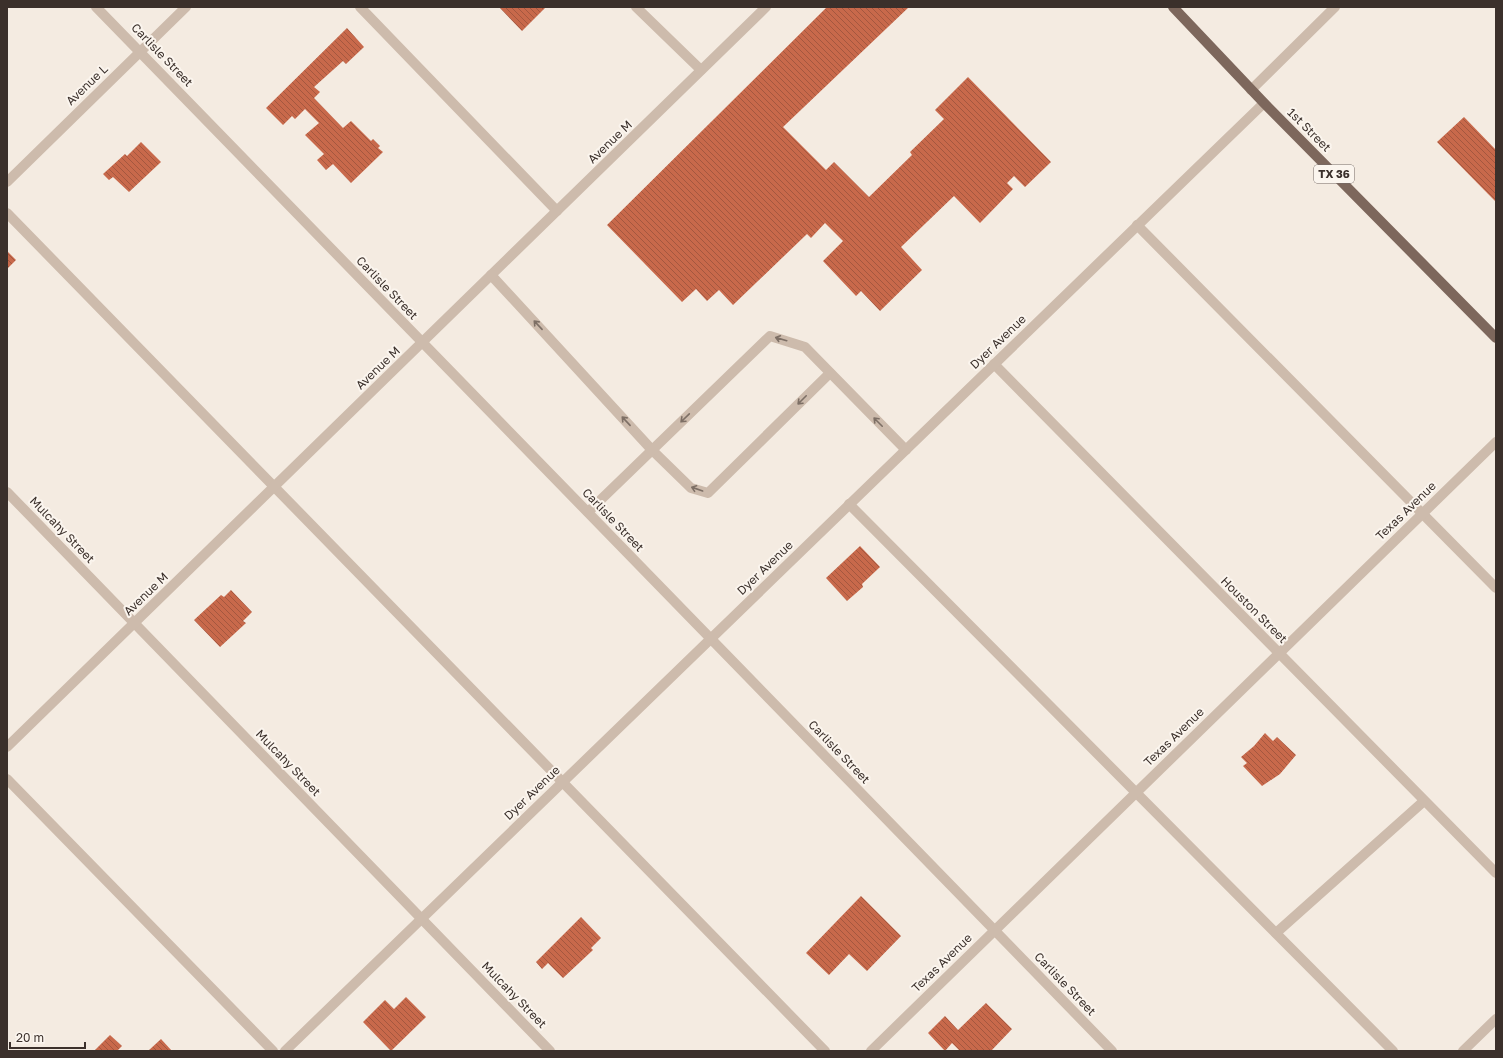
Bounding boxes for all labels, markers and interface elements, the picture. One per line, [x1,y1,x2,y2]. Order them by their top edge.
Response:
street label: Carlisle Street [128,20,196,90]
street label: Avenue L [63,61,111,108]
street label: 1st Street [1284,105,1334,155]
street label: Avenue M [584,117,635,166]
road number: TX 36 [1314,165,1354,183]
street label: Carlisle Street [353,253,421,323]
street label: Dyer Avenue [967,311,1029,372]
one-way arrow [533,320,543,330]
one-way arrow [775,335,788,342]
street label: Avenue M [352,343,403,392]
one-way arrow [797,395,807,405]
one-way arrow [680,413,690,423]
one-way arrow [622,415,631,426]
one-way arrow [874,417,883,427]
street label: Texas Avenue [1372,478,1439,543]
street label: Carlisle Street [579,485,647,555]
one-way arrow [691,485,703,493]
street label: Mulcahy Street [27,493,98,566]
street label: Dyer Avenue [734,537,796,598]
street label: Avenue M [120,569,171,618]
street label: Houston Street [1218,573,1291,646]
street label: Texas Avenue [1140,704,1207,769]
street label: Carlisle Street [805,717,873,787]
street label: Mulcahy Street [253,726,324,799]
street label: Dyer Avenue [501,762,563,823]
street label: Texas Avenue [908,930,975,995]
street label: Carlisle Street [1031,949,1099,1019]
street label: Mulcahy Street [479,958,550,1031]
scale bar [10,1024,85,1050]
text: 20 m [16,1030,44,1045]

